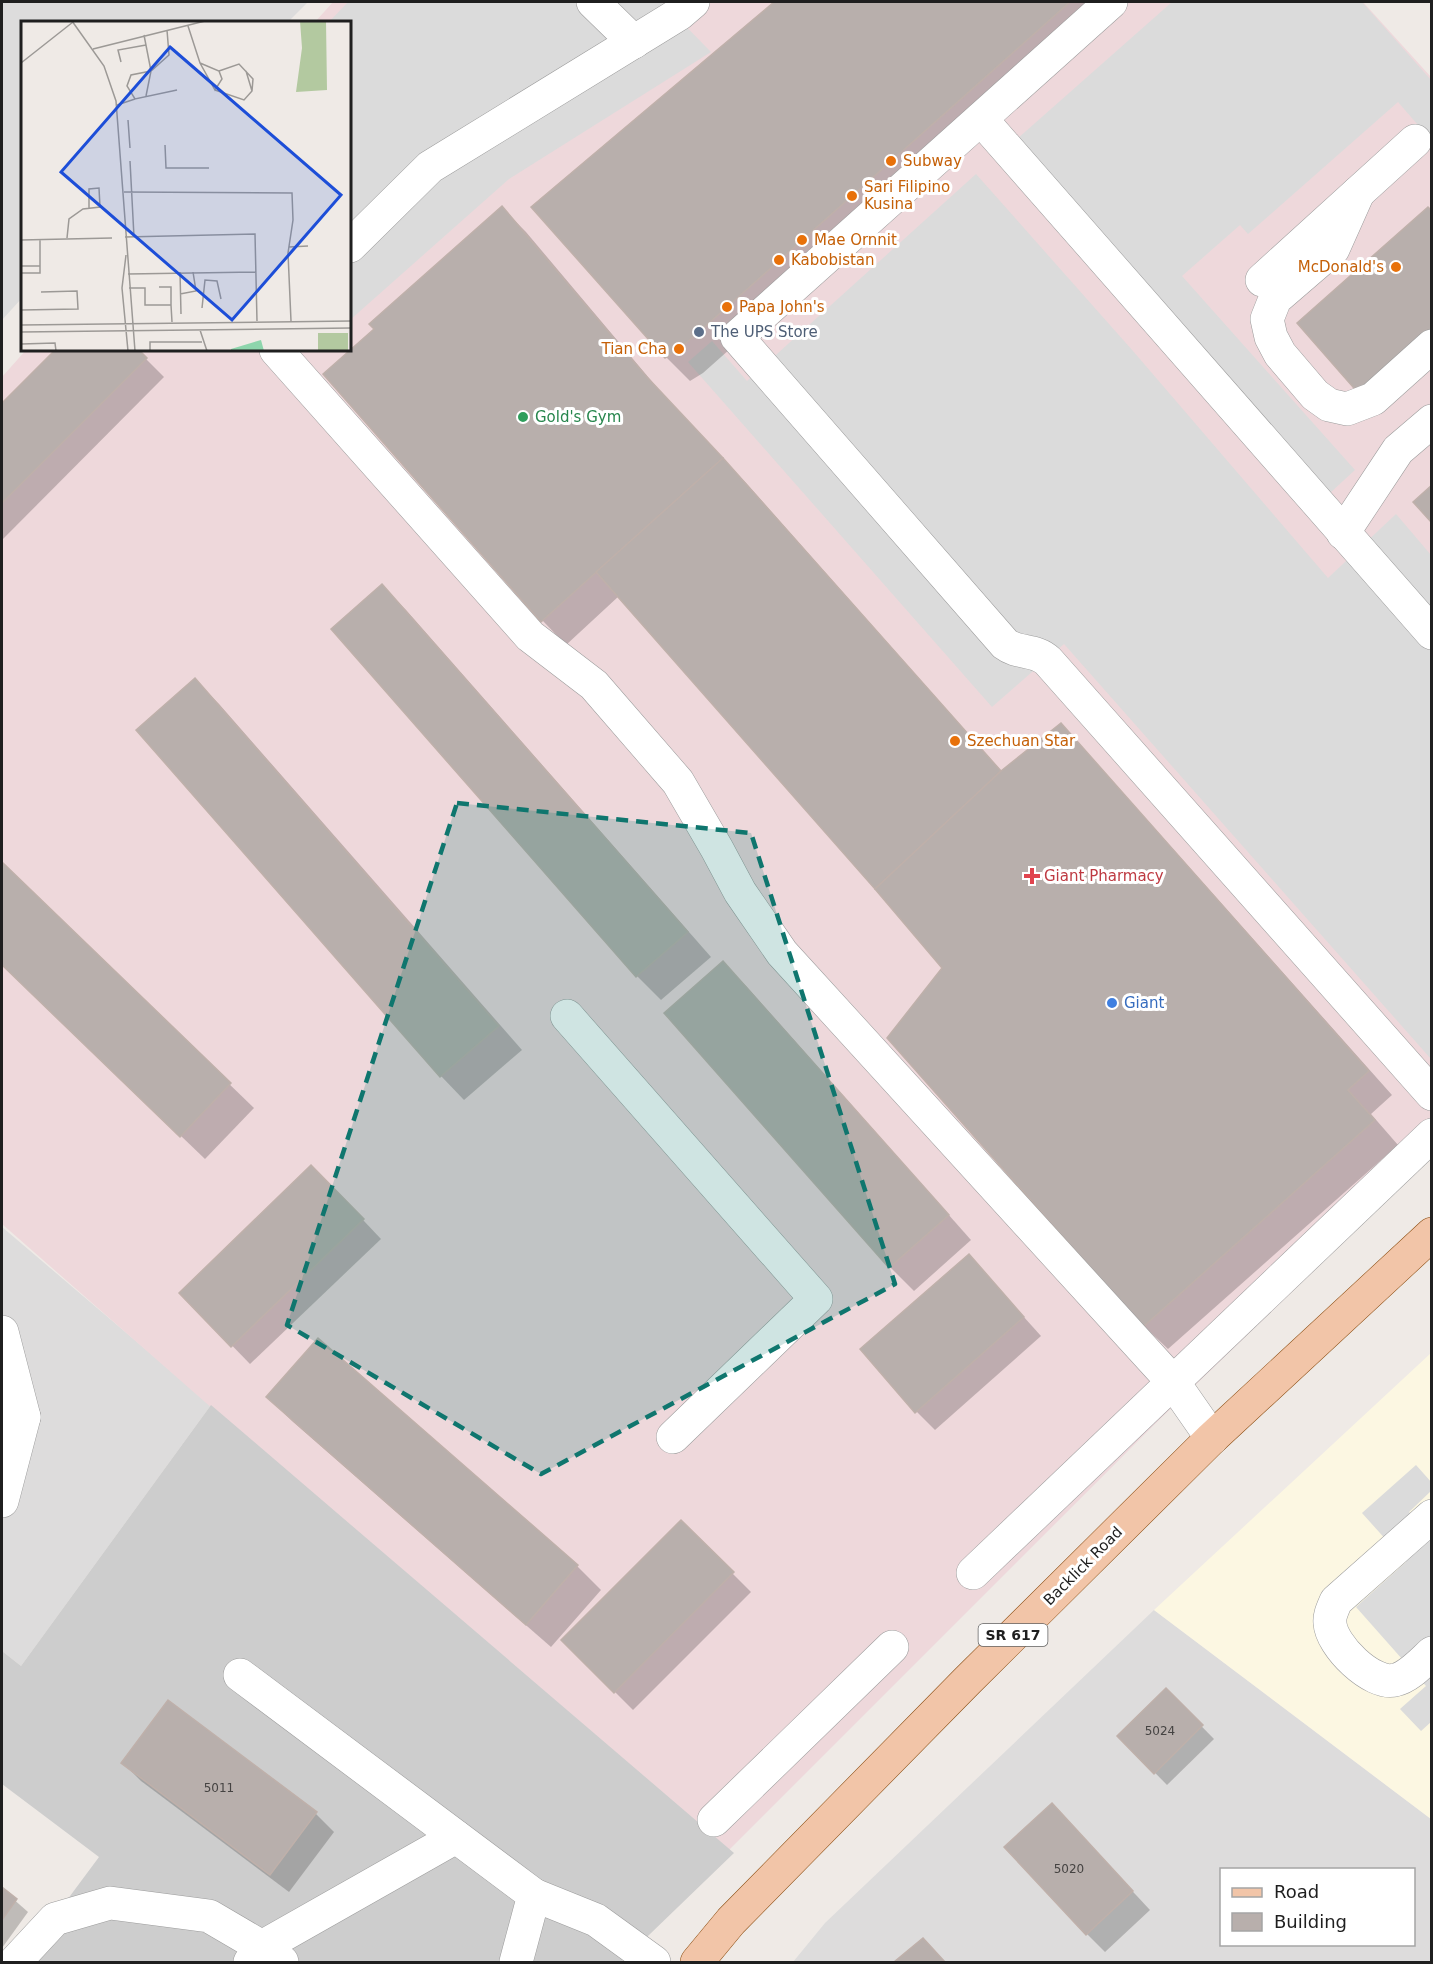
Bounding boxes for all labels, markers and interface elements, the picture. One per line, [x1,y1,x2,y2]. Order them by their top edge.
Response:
inset map [21,21,351,351]
place label: Subway [903,152,962,170]
marker: Subway [884,154,898,168]
place label: Sari Filipino Kusina [864,178,950,213]
marker: Sari Filipino Kusina [845,189,859,203]
place label: Mae Ornnit [814,231,897,249]
marker: Mae Ornnit [795,233,809,247]
place label: Kabobistan [791,251,875,269]
marker: Kabobistan [772,253,786,267]
place label: McDonald's [1298,258,1384,276]
marker: McDonald's [1389,260,1403,274]
place label: Papa John's [739,298,825,316]
marker: Papa John's [720,300,734,314]
place label: The UPS Store [710,323,818,341]
marker: The UPS Store [692,325,706,339]
place label: Tian Cha [600,340,667,358]
marker: Tian Cha [672,342,686,356]
place label: Gold's Gym [535,408,621,426]
marker: Gold's Gym [516,410,530,424]
place label: Szechuan Star [967,732,1076,750]
marker: Szechuan Star [948,734,962,748]
place label: Giant Pharmacy [1044,867,1164,885]
marker: Giant Pharmacy [1025,869,1039,883]
place label: Giant [1124,994,1164,1012]
marker: Giant [1105,996,1119,1010]
street label: Backlick Road [1040,1523,1126,1609]
road number: SR 617 [978,1624,1048,1646]
house number: 5024 [1145,1724,1175,1738]
house number: 5011 [204,1781,234,1795]
house number: 5020 [1054,1862,1084,1876]
legend [1220,1868,1415,1946]
text: Road [1274,1881,1319,1902]
text: Building [1274,1911,1347,1932]

